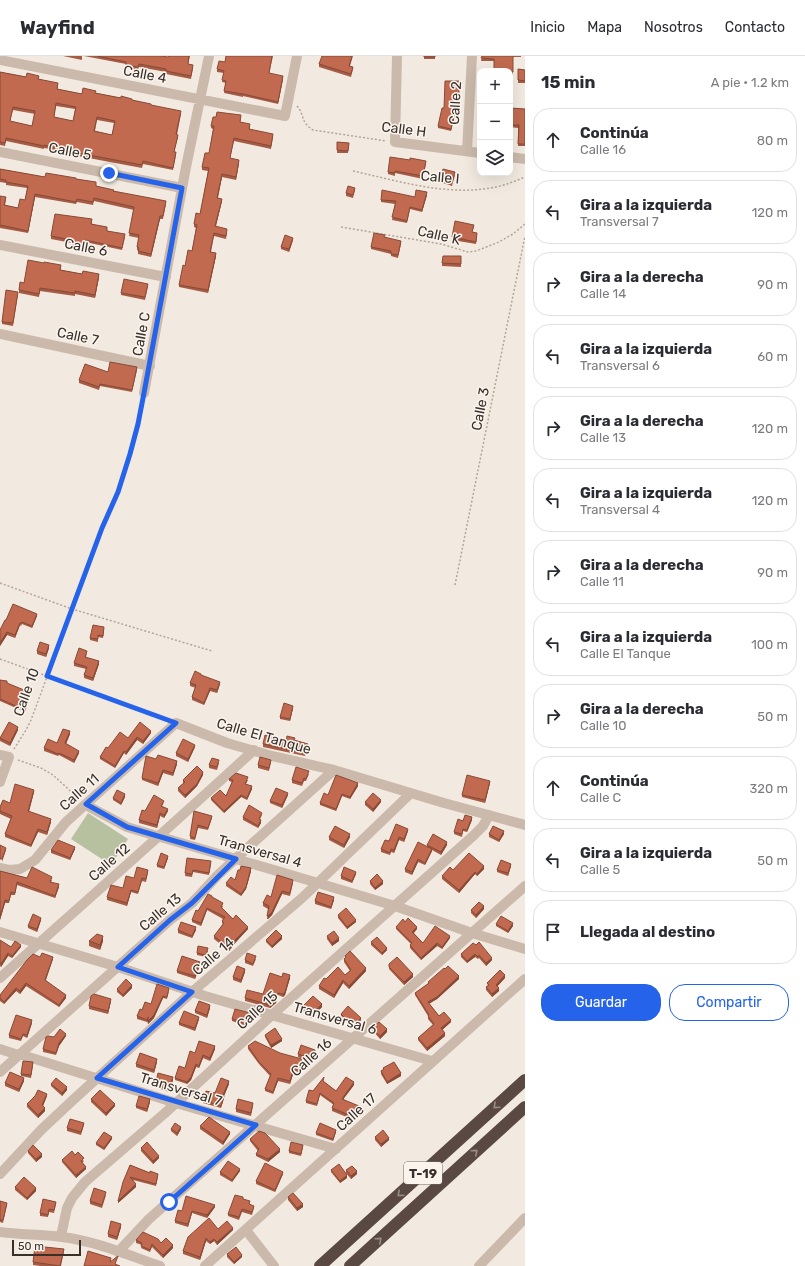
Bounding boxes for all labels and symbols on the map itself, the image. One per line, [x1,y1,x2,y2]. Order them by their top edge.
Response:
street label: Calle 4 [122,62,168,87]
street label: Calle 2 [446,81,465,125]
street label: Calle H [381,118,427,141]
street label: Calle 5 [47,139,93,164]
route end [100,164,118,182]
street label: Calle I [420,167,460,188]
street label: Calle K [416,222,463,249]
street label: Calle 6 [63,235,109,260]
street label: Calle C [129,311,154,358]
street label: Calle 7 [55,324,100,349]
street label: Calle 3 [468,386,493,432]
street label: Calle 10 [10,666,43,719]
street label: Calle El Tanque [215,715,313,758]
street label: Calle 11 [56,770,103,814]
street label: Transversal 4 [216,831,304,872]
street label: Calle 12 [85,840,134,885]
street label: Calle 13 [136,890,185,935]
street label: Calle 14 [189,933,238,979]
street label: Calle 15 [233,988,281,1033]
street label: Transversal 6 [291,998,379,1039]
street label: Calle 16 [287,1034,335,1080]
street label: Transversal 7 [138,1069,224,1110]
street label: Calle 17 [333,1090,380,1135]
one-way arrow [493,1101,501,1109]
one-way arrow [470,1150,478,1157]
road number: T-19 [404,1162,442,1184]
one-way arrow [397,1189,405,1196]
route start [160,1193,178,1211]
one-way arrow [374,1237,381,1244]
scale bar [12,1238,81,1257]

